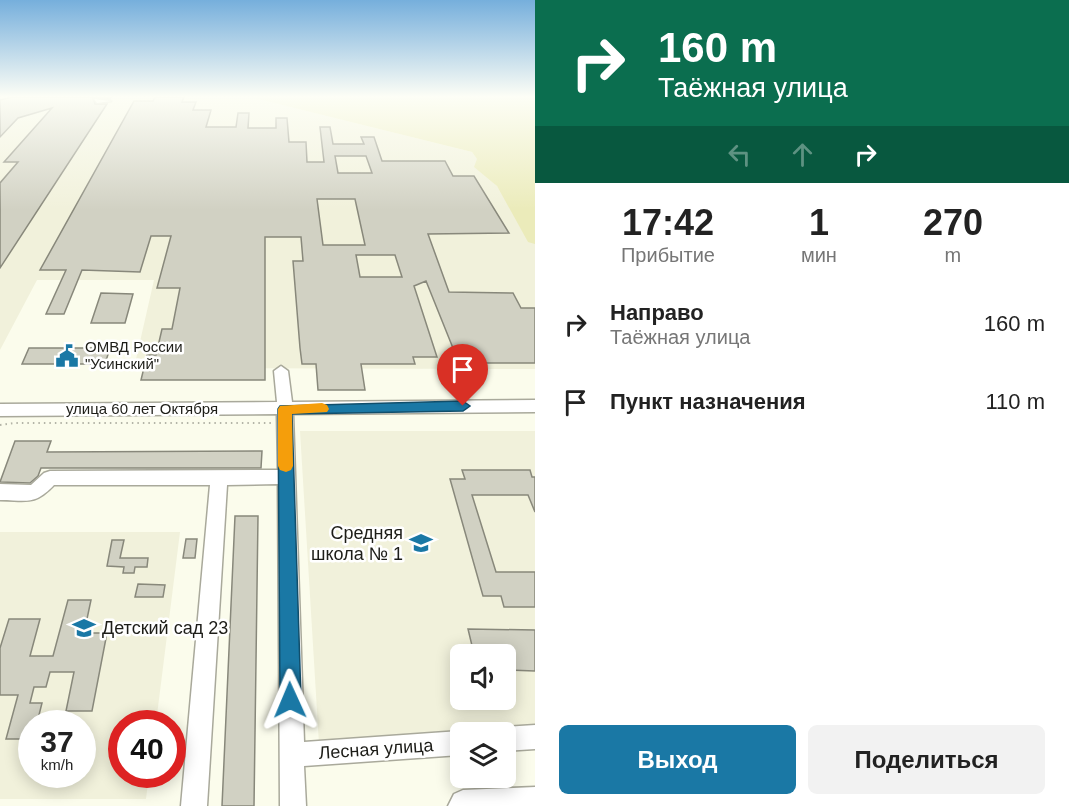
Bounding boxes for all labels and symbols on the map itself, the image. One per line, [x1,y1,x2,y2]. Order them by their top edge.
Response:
place label: ОМВД России "Усинский" [85,338,183,372]
public building icon: ОМВД России "Усинский" [54,343,80,369]
pin [437,344,488,406]
street label: улица 60 лет Октября [66,400,218,417]
place label: Средняя школа № 1 [311,523,403,564]
school or university icon: Средняя школа № 1 [408,530,434,556]
school or university icon: Детский сад 23 [71,615,97,641]
place label: Детский сад 23 [102,618,228,638]
position arrow [258,668,322,732]
speed limit sign: 40 [108,710,186,788]
street label: Лесная улица [318,735,435,763]

